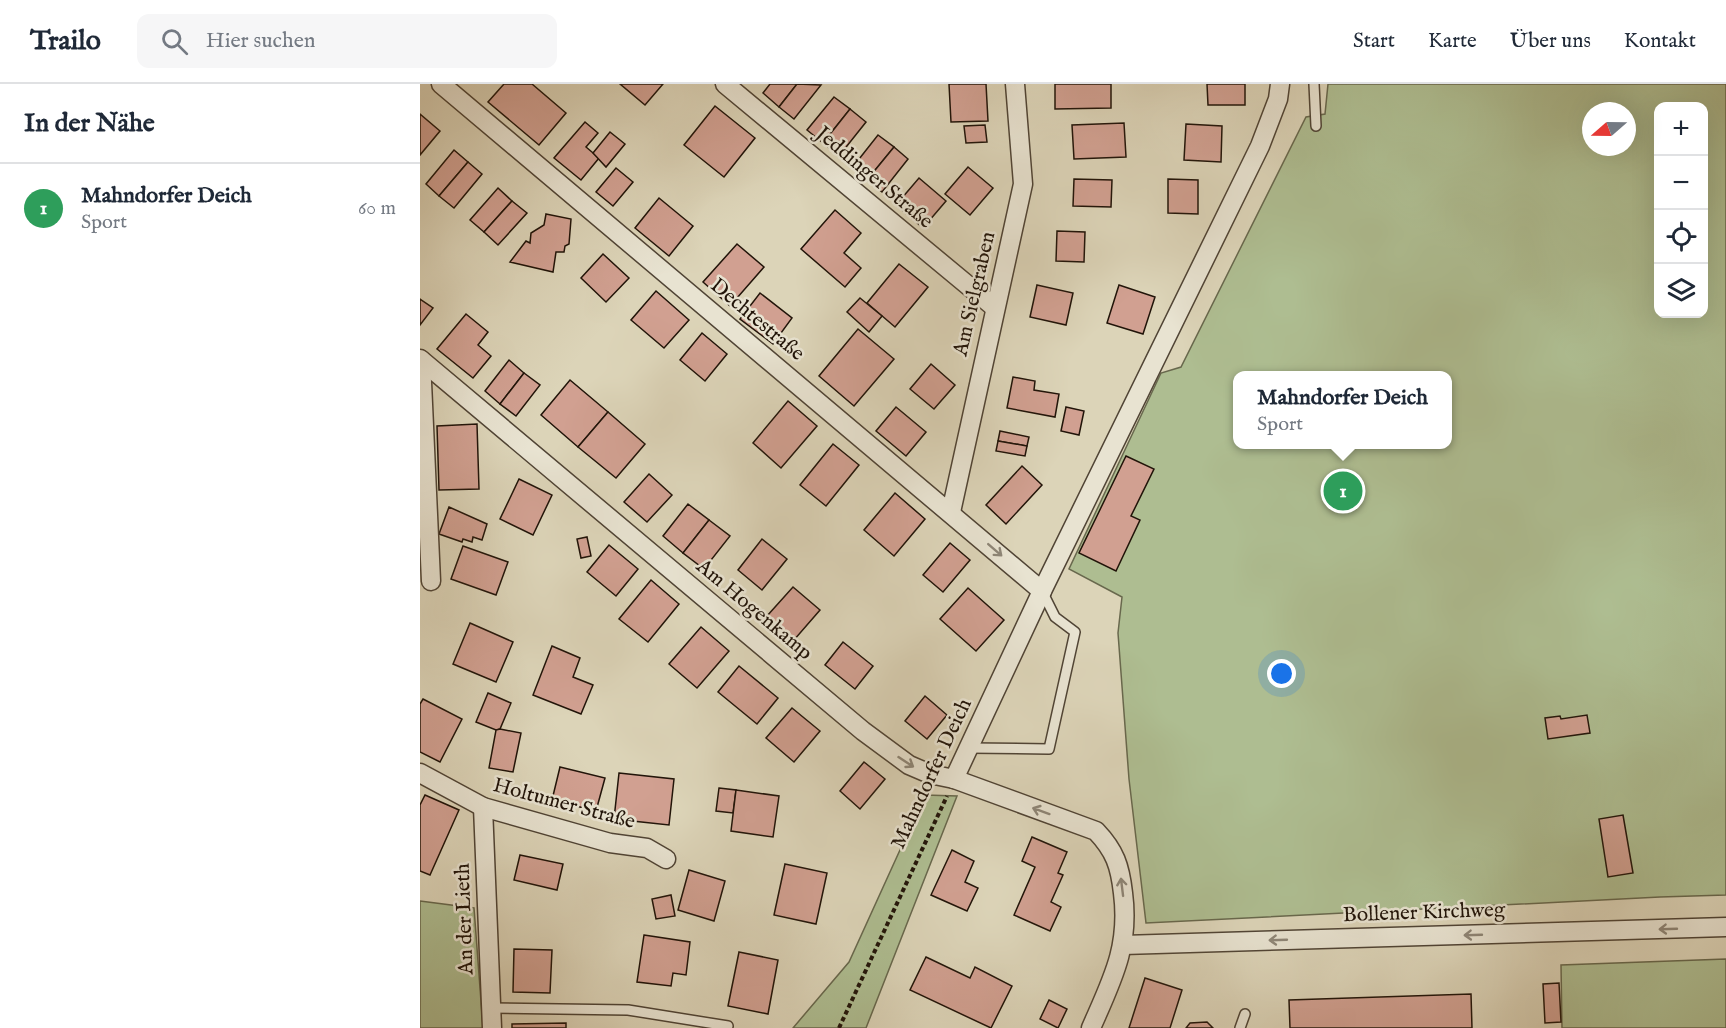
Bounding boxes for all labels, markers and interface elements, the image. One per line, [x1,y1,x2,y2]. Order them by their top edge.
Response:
search box [137,14,557,68]
text: Trailo [30,24,101,59]
icon: search [158,25,191,58]
text: Hier suchen [206,27,315,55]
text: Start [1353,28,1395,55]
text: Karte [1428,28,1477,55]
text: Über uns [1510,28,1591,55]
text: Kontakt [1624,28,1696,55]
north arrow [1582,102,1636,156]
map controls [1654,102,1708,318]
button: + [1654,102,1708,156]
text: In der Nähe [24,107,155,140]
street label: Jeddinger Straße [808,120,939,235]
button: − [1654,156,1708,210]
text: Mahndorfer Deich [81,182,252,210]
text: 1 [40,196,47,221]
text: 60 m [358,196,396,221]
text: Sport [81,210,127,235]
button: locate [1654,210,1708,264]
street label: Am Sielgraben [947,229,1002,360]
button: layers [1654,264,1708,318]
street label: Dechtestraße [704,273,810,368]
popup [1233,371,1452,449]
text: Mahndorfer Deich [1257,384,1428,412]
text: Sport [1257,412,1303,437]
pin: 1 [1324,468,1362,514]
one-way arrow [987,544,1003,557]
street label: Am Hogenkamp [689,553,818,667]
your location [1267,659,1296,688]
street label: Mahndorfer Deich [885,694,979,854]
one-way arrow [897,755,914,768]
street label: Holtumer Straße [490,772,638,836]
one-way arrow [1032,804,1051,815]
street label: An der Lieth [450,863,480,976]
one-way arrow [1117,877,1128,897]
street label: Bollener Kirchweg [1342,897,1506,929]
one-way arrow [1658,923,1678,935]
one-way arrow [1463,929,1483,940]
one-way arrow [1268,935,1288,946]

